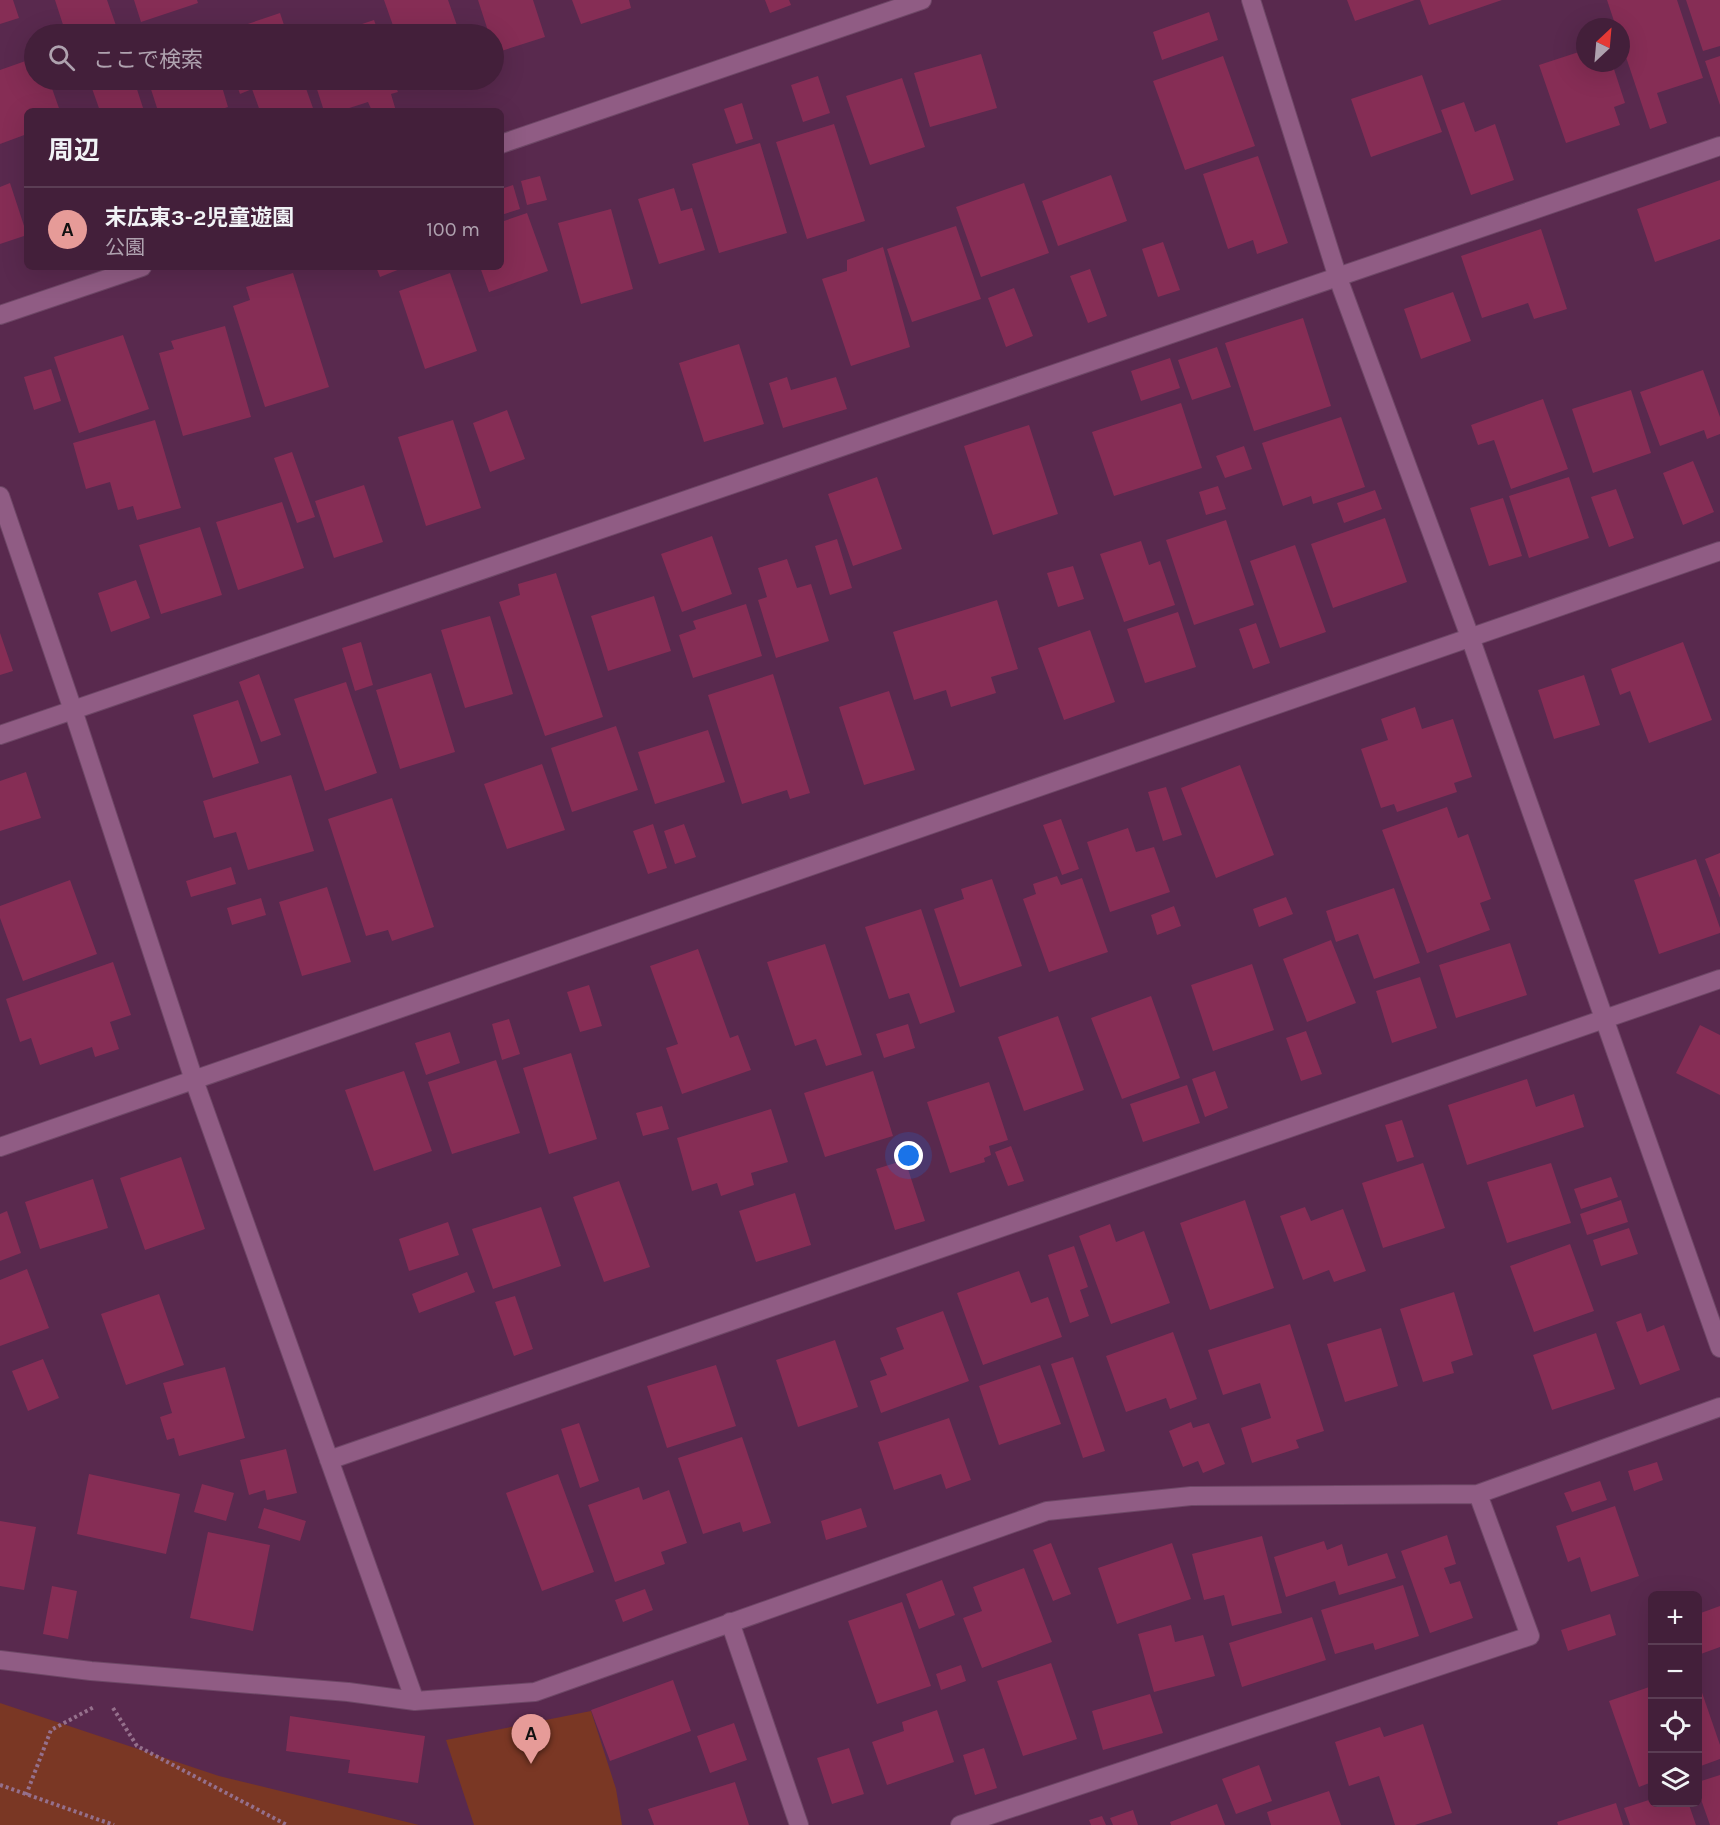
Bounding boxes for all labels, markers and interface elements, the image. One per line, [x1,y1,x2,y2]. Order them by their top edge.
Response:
north arrow [1576,18,1630,72]
search box [24,24,504,90]
icon: search [45,41,78,74]
text: ここで検索 [93,47,203,73]
text: 周辺 [48,135,100,166]
text: 末広東3-2児童遊園 [105,205,294,231]
text: A [61,218,74,241]
text: 100 m [426,218,480,241]
text: 公園 [105,236,145,259]
your location [894,1141,923,1170]
map controls [1648,1591,1702,1807]
button: + [1648,1591,1702,1645]
button: − [1648,1645,1702,1699]
button: locate [1648,1699,1702,1753]
pin: A [512,1714,550,1764]
button: layers [1648,1753,1702,1807]

